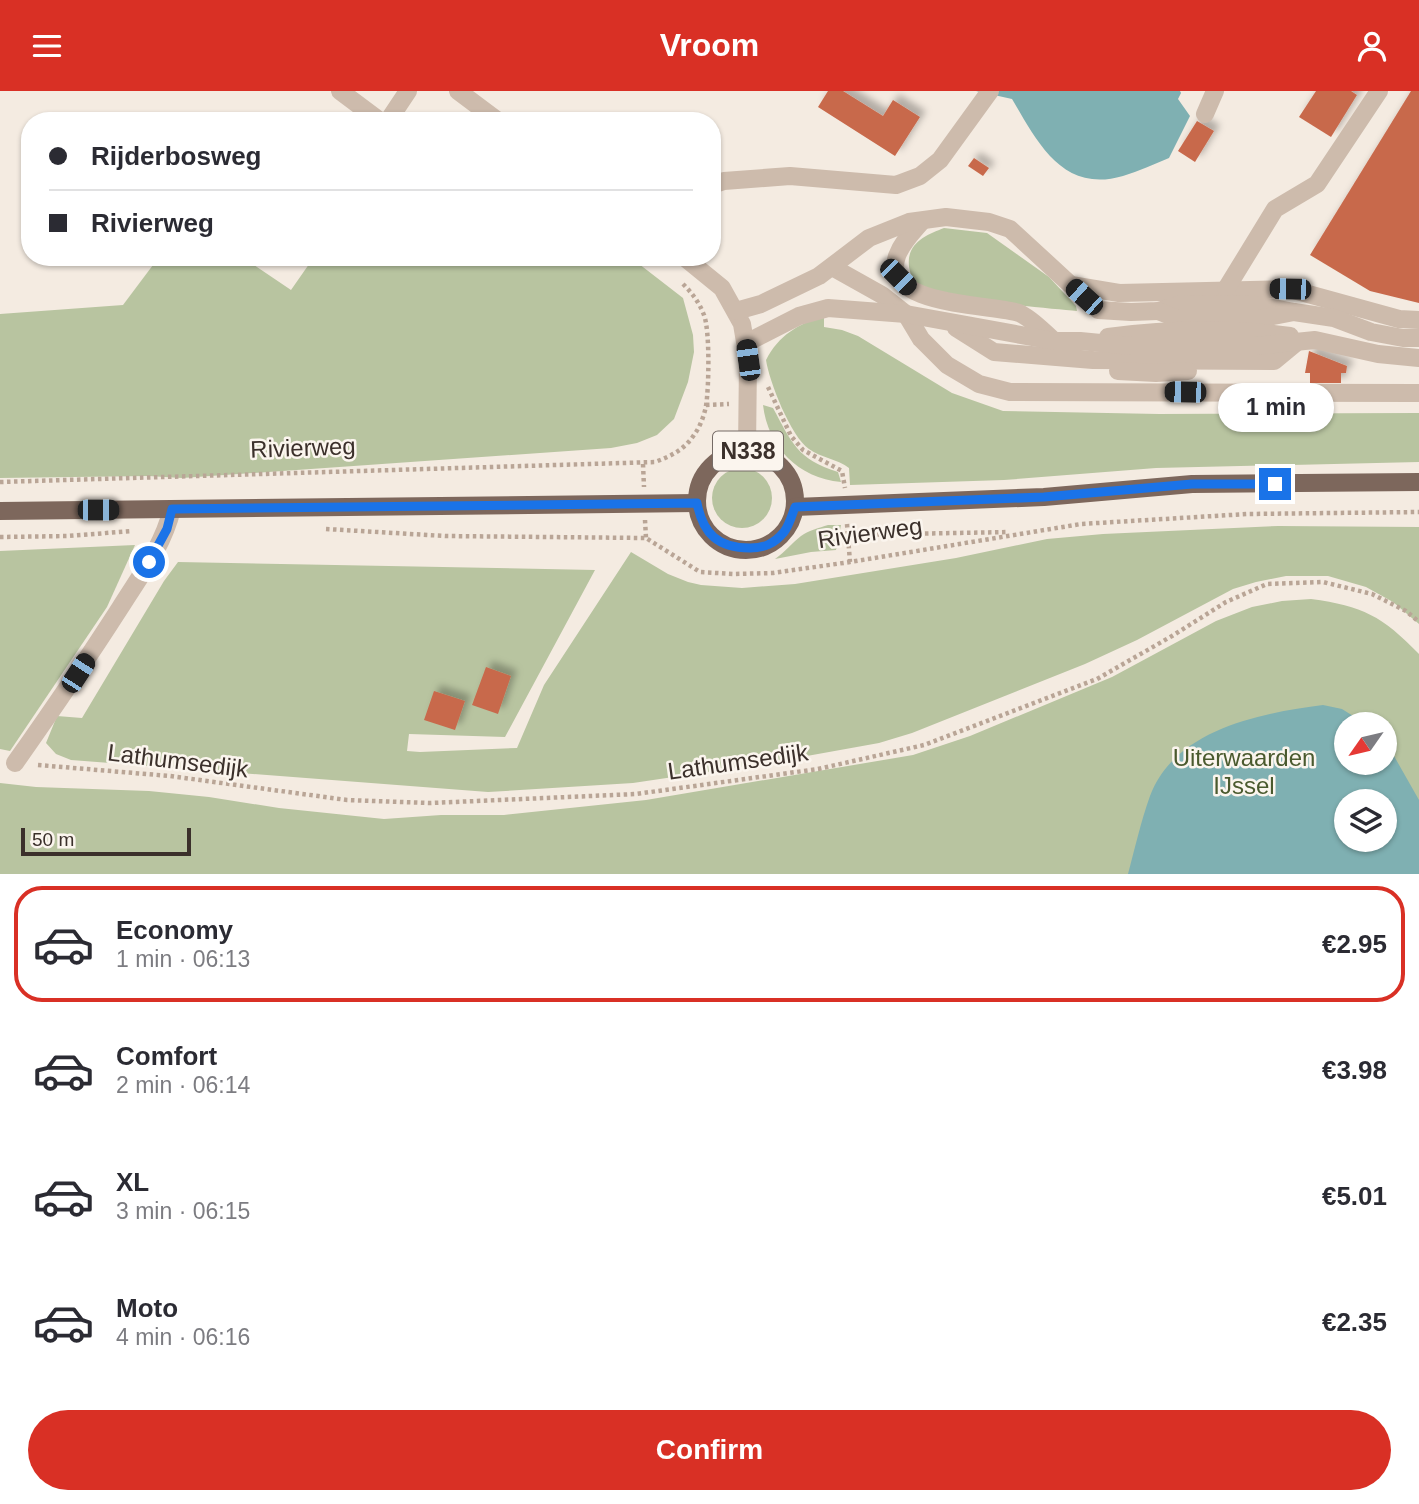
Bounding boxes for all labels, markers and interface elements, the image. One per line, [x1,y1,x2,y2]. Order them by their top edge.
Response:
icon: menu [28,27,66,65]
text: Vroom [660,27,759,63]
icon: person [1353,27,1391,65]
text: Rijderbosweg [91,141,261,171]
text: Rivierweg [91,208,214,238]
car [876,255,921,299]
car [1062,275,1107,319]
car [1269,278,1312,300]
car [735,338,762,382]
car [1164,381,1207,403]
callout: 1 min [1217,383,1333,431]
text: 1 min [1246,394,1306,420]
road number: N338 [713,431,783,471]
street label: Rivierweg [250,432,356,463]
route end [1259,468,1291,500]
car [78,500,120,521]
street label: Rivierweg [816,512,924,553]
route start [133,546,165,578]
car [58,650,99,696]
north arrow [1334,712,1396,775]
map controls [1334,712,1397,852]
street label: Lathumsedijk [106,738,251,783]
street label: Lathumsedijk [666,738,811,785]
park label: Uiterwaarden IJssel [1173,744,1315,799]
button: layers [1334,789,1397,852]
scale bar [21,825,191,857]
text: 50 m [32,829,74,850]
icon: car [32,913,95,976]
text: Economy [116,915,233,945]
text: €2.95 [1322,929,1387,959]
text: 1 min · 06:13 [116,946,250,972]
icon: car [32,1039,95,1102]
text: Comfort [116,1041,217,1071]
text: €3.98 [1322,1055,1387,1085]
text: 2 min · 06:14 [116,1072,250,1098]
icon: car [32,1165,95,1228]
text: XL [116,1167,149,1197]
text: €5.01 [1322,1181,1387,1211]
text: 3 min · 06:15 [116,1198,250,1224]
icon: car [32,1291,95,1354]
text: Moto [116,1293,178,1323]
text: €2.35 [1322,1307,1387,1337]
text: 4 min · 06:16 [116,1324,250,1350]
button: Confirm [28,1410,1391,1490]

